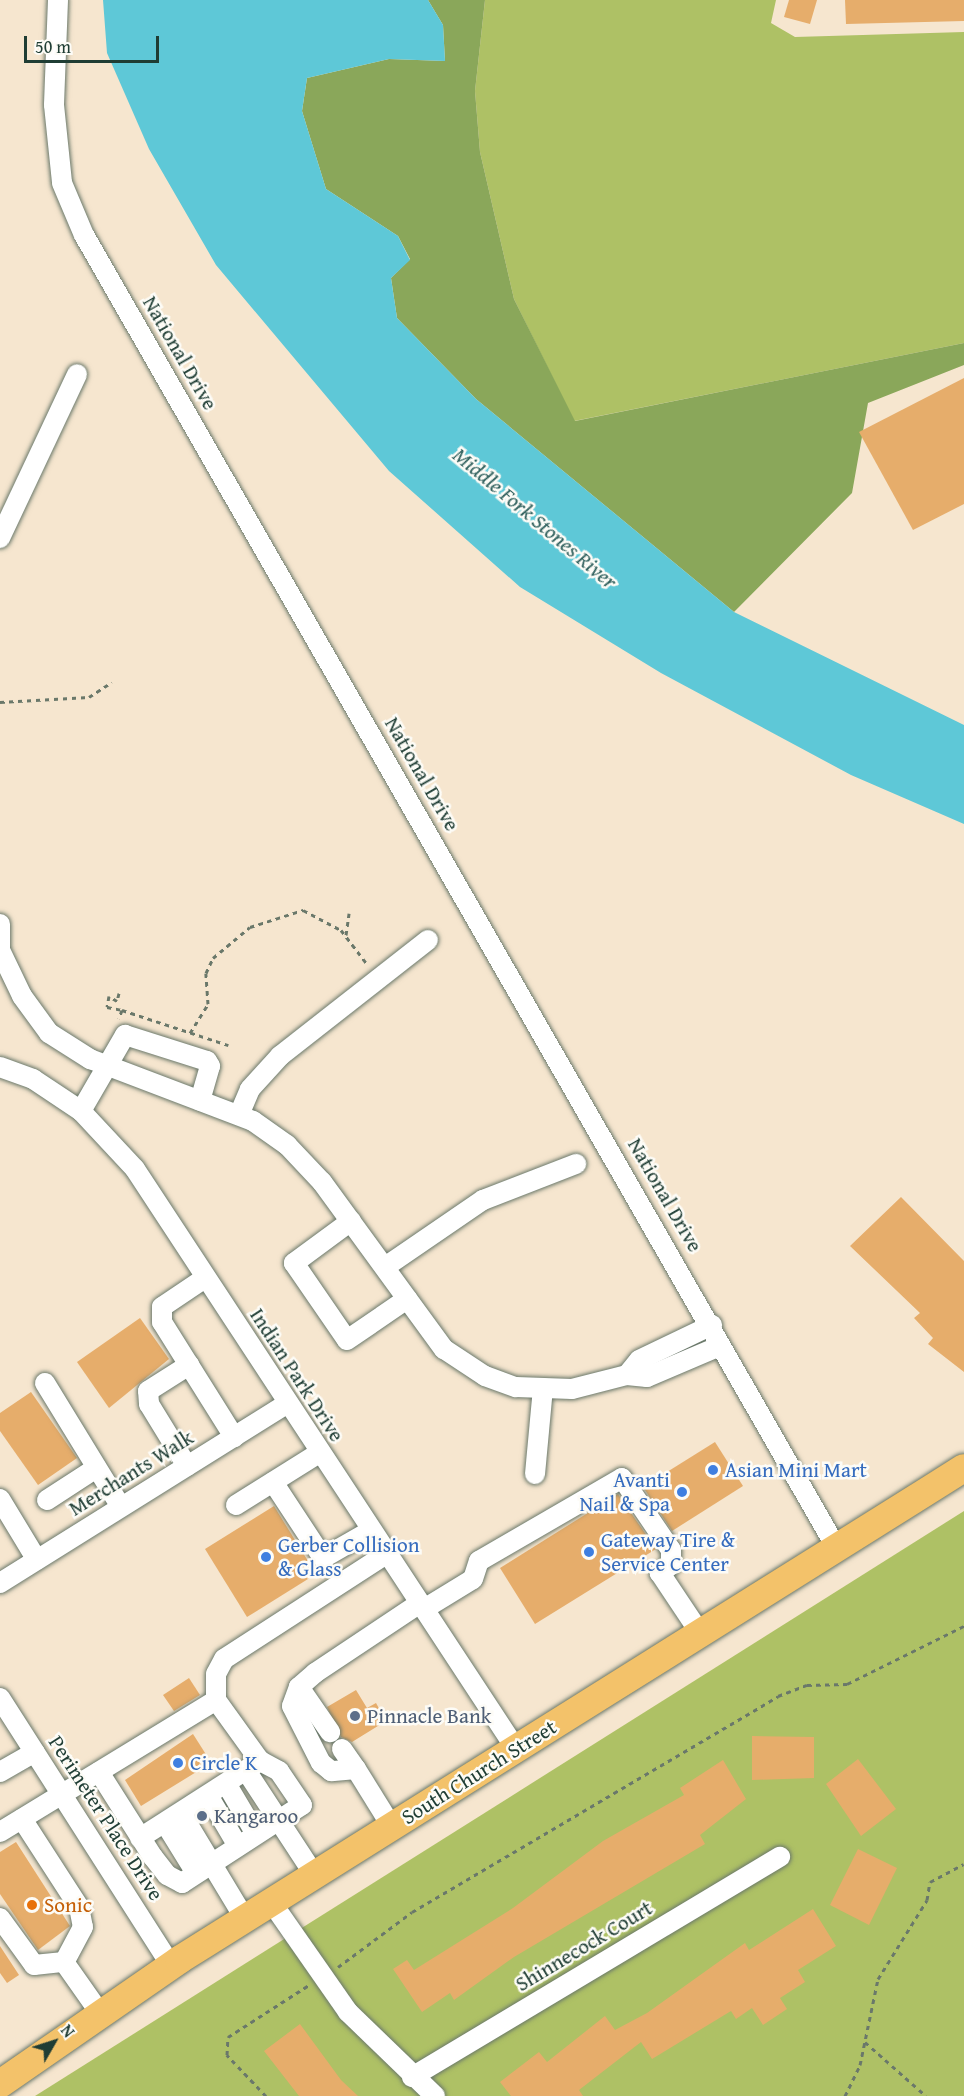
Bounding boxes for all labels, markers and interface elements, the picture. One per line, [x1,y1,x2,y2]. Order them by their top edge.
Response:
scale bar [27,24,162,62]
text: 50 m [35,33,71,60]
street label: National Drive [137,292,223,414]
water label: Middle Fork Stones River [448,442,622,594]
street label: National Drive [379,713,465,835]
street label: National Drive [622,1134,708,1256]
street label: Indian Park Drive [245,1304,349,1446]
street label: Merchants Walk [64,1425,198,1521]
place label: Asian Mini Mart [725,1457,867,1483]
marker: Asian Mini Mart [706,1463,720,1477]
place label: Avanti Nail & Spa [580,1467,670,1517]
marker: Avanti Nail & Spa [675,1485,689,1499]
place label: Gateway Tire & Service Center [601,1527,735,1577]
place label: Gerber Collision & Glass [278,1532,419,1582]
marker: Gateway Tire & Service Center [582,1545,596,1559]
marker: Gerber Collision & Glass [259,1550,273,1564]
place label: Pinnacle Bank [367,1703,491,1729]
marker: Pinnacle Bank [348,1709,362,1723]
street label: South Church Street [397,1714,561,1830]
street label: Perimeter Place Drive [43,1731,169,1905]
place label: Circle K [190,1750,257,1776]
marker: Circle K [171,1756,185,1770]
place label: Kangaroo [214,1803,298,1829]
marker: Kangaroo [195,1809,209,1823]
place label: Sonic [44,1892,92,1918]
street label: Shinnecock Court [511,1895,657,1997]
marker: Sonic [25,1898,39,1912]
north arrow [24,2012,84,2072]
text: N [55,2019,81,2042]

